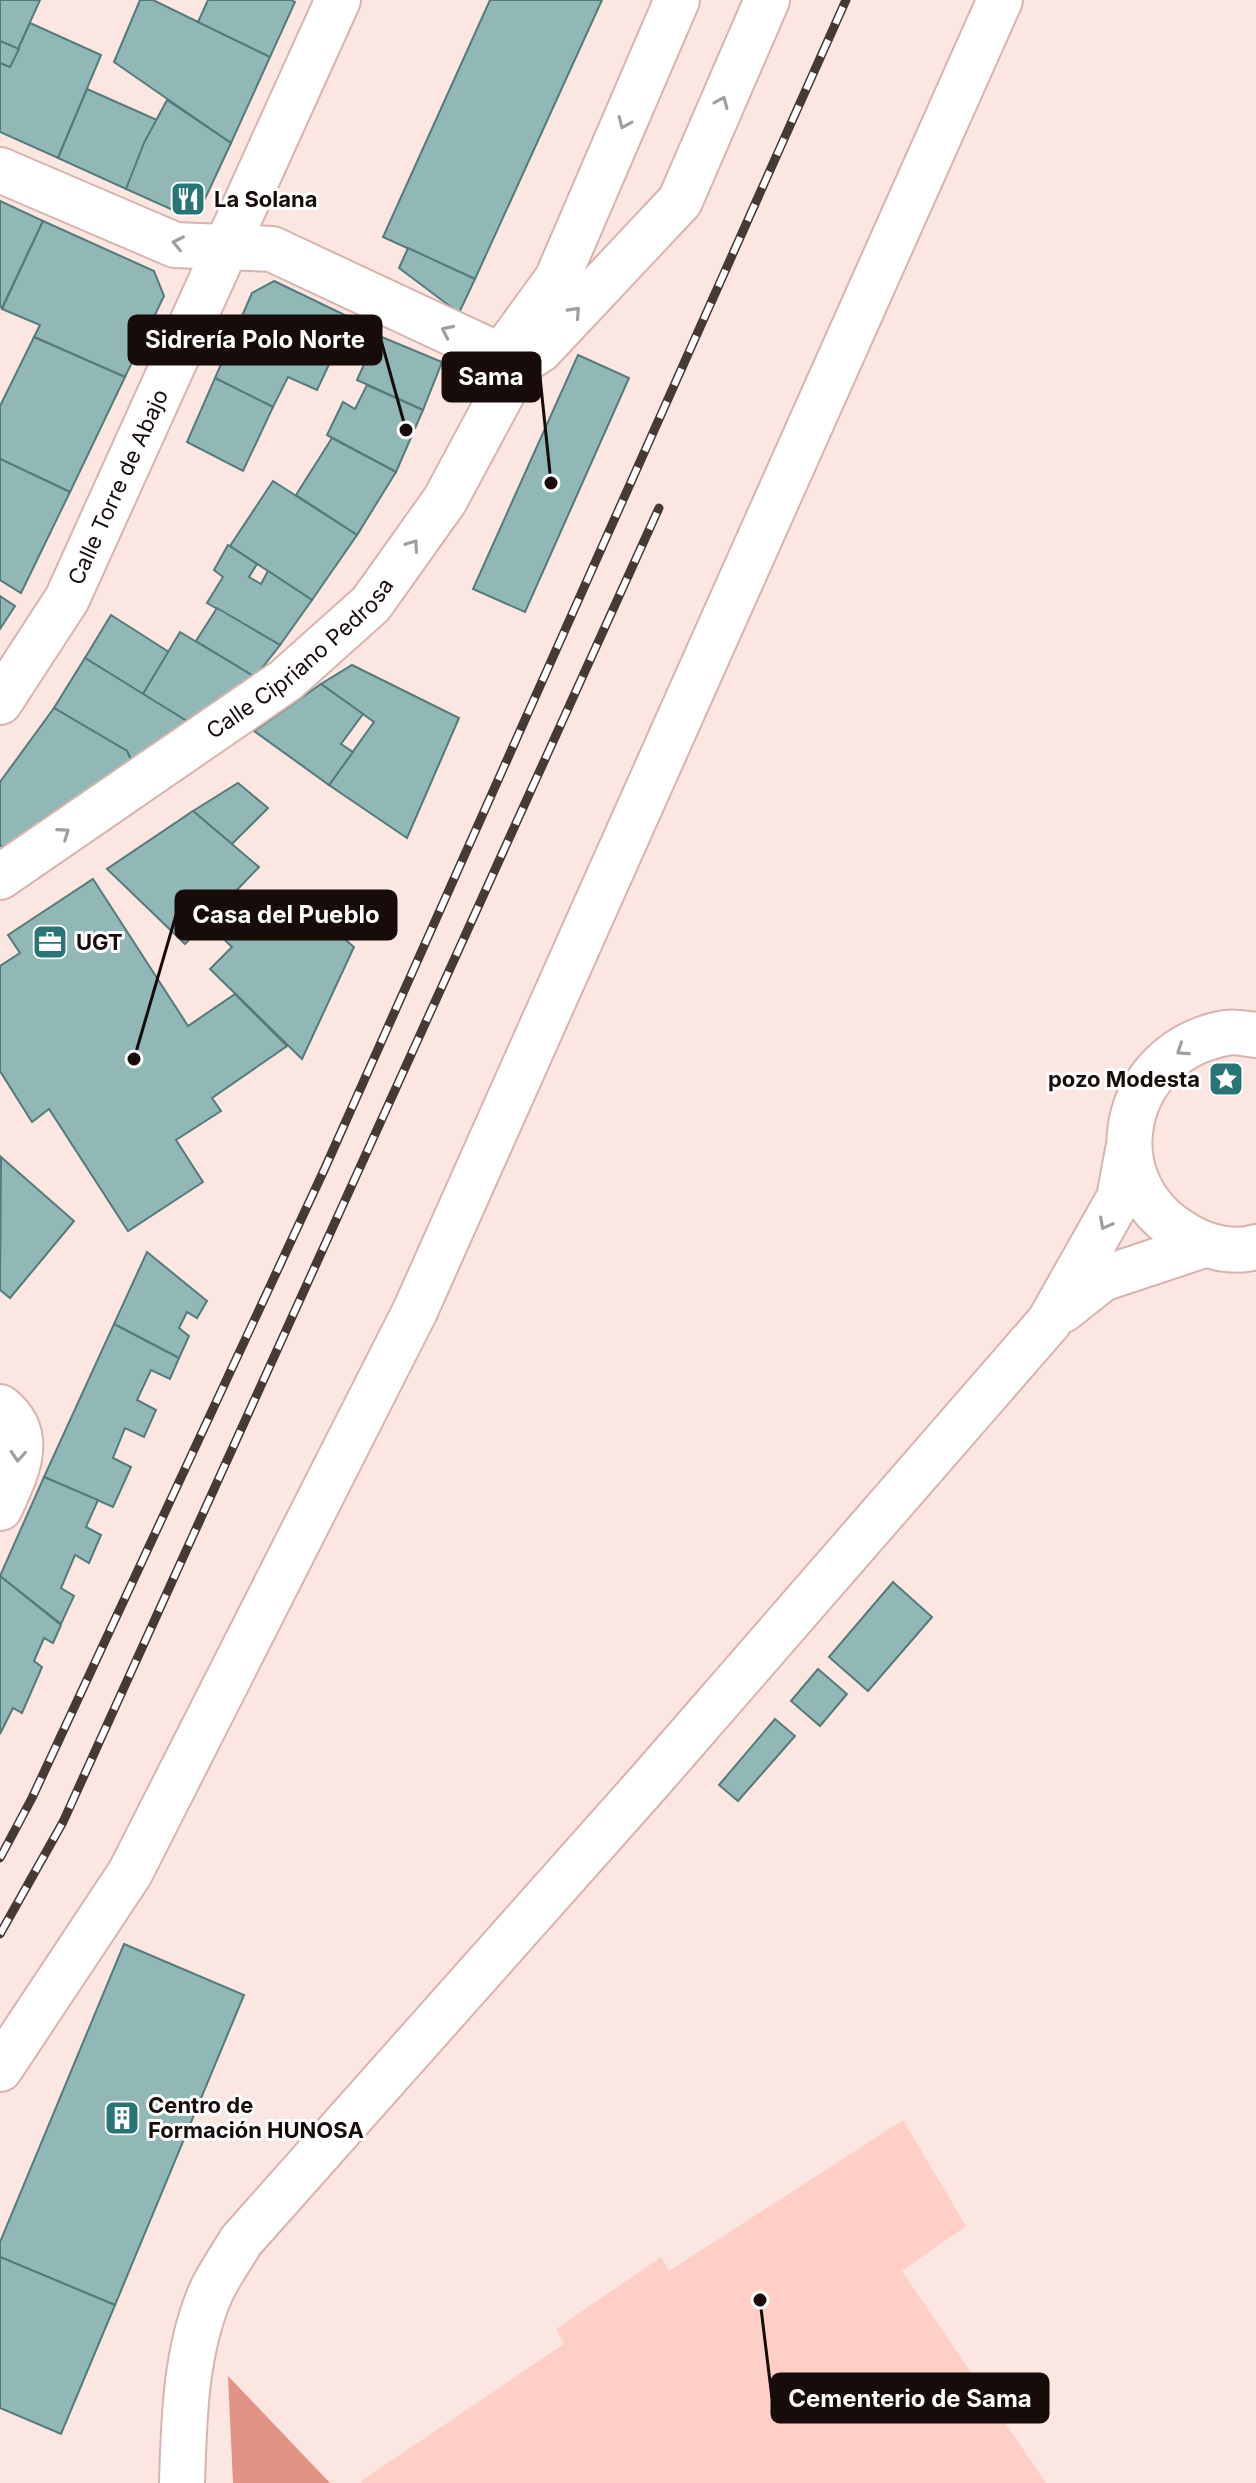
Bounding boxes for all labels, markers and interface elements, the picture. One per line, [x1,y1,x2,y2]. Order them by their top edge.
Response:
one-way arrow [713,96,729,111]
one-way arrow [618,115,634,129]
restaurant icon: La Solana [169,180,207,218]
place label: La Solana [214,186,318,212]
one-way arrow [171,235,185,252]
one-way arrow [566,307,580,322]
callout: Sidrería Polo Norte [129,316,381,364]
text: Sidrería Polo Norte [145,325,365,354]
one-way arrow [441,325,455,341]
callout: Sama [443,353,540,401]
text: Sama [458,362,524,391]
street label: Calle Torre de Abajo [62,385,173,589]
one-way arrow [403,539,418,553]
street label: Calle Cipriano Pedrosa [201,573,399,744]
one-way arrow [56,828,70,843]
callout: Casa del Pueblo [176,891,396,939]
text: Casa del Pueblo [192,900,380,929]
office icon: UGT [31,923,69,961]
place label: UGT [76,929,123,955]
one-way arrow [1177,1040,1191,1055]
place icon: pozo Modesta [1207,1060,1245,1098]
place label: pozo Modesta [1048,1066,1200,1092]
one-way arrow [1099,1215,1115,1230]
one-way arrow [10,1450,27,1463]
place label: Centro de Formación HUNOSA [148,2092,364,2143]
building icon: Centro de Formación HUNOSA [103,2099,141,2137]
callout: Cementerio de Sama [772,2374,1048,2422]
text: Cementerio de Sama [788,2384,1032,2413]

